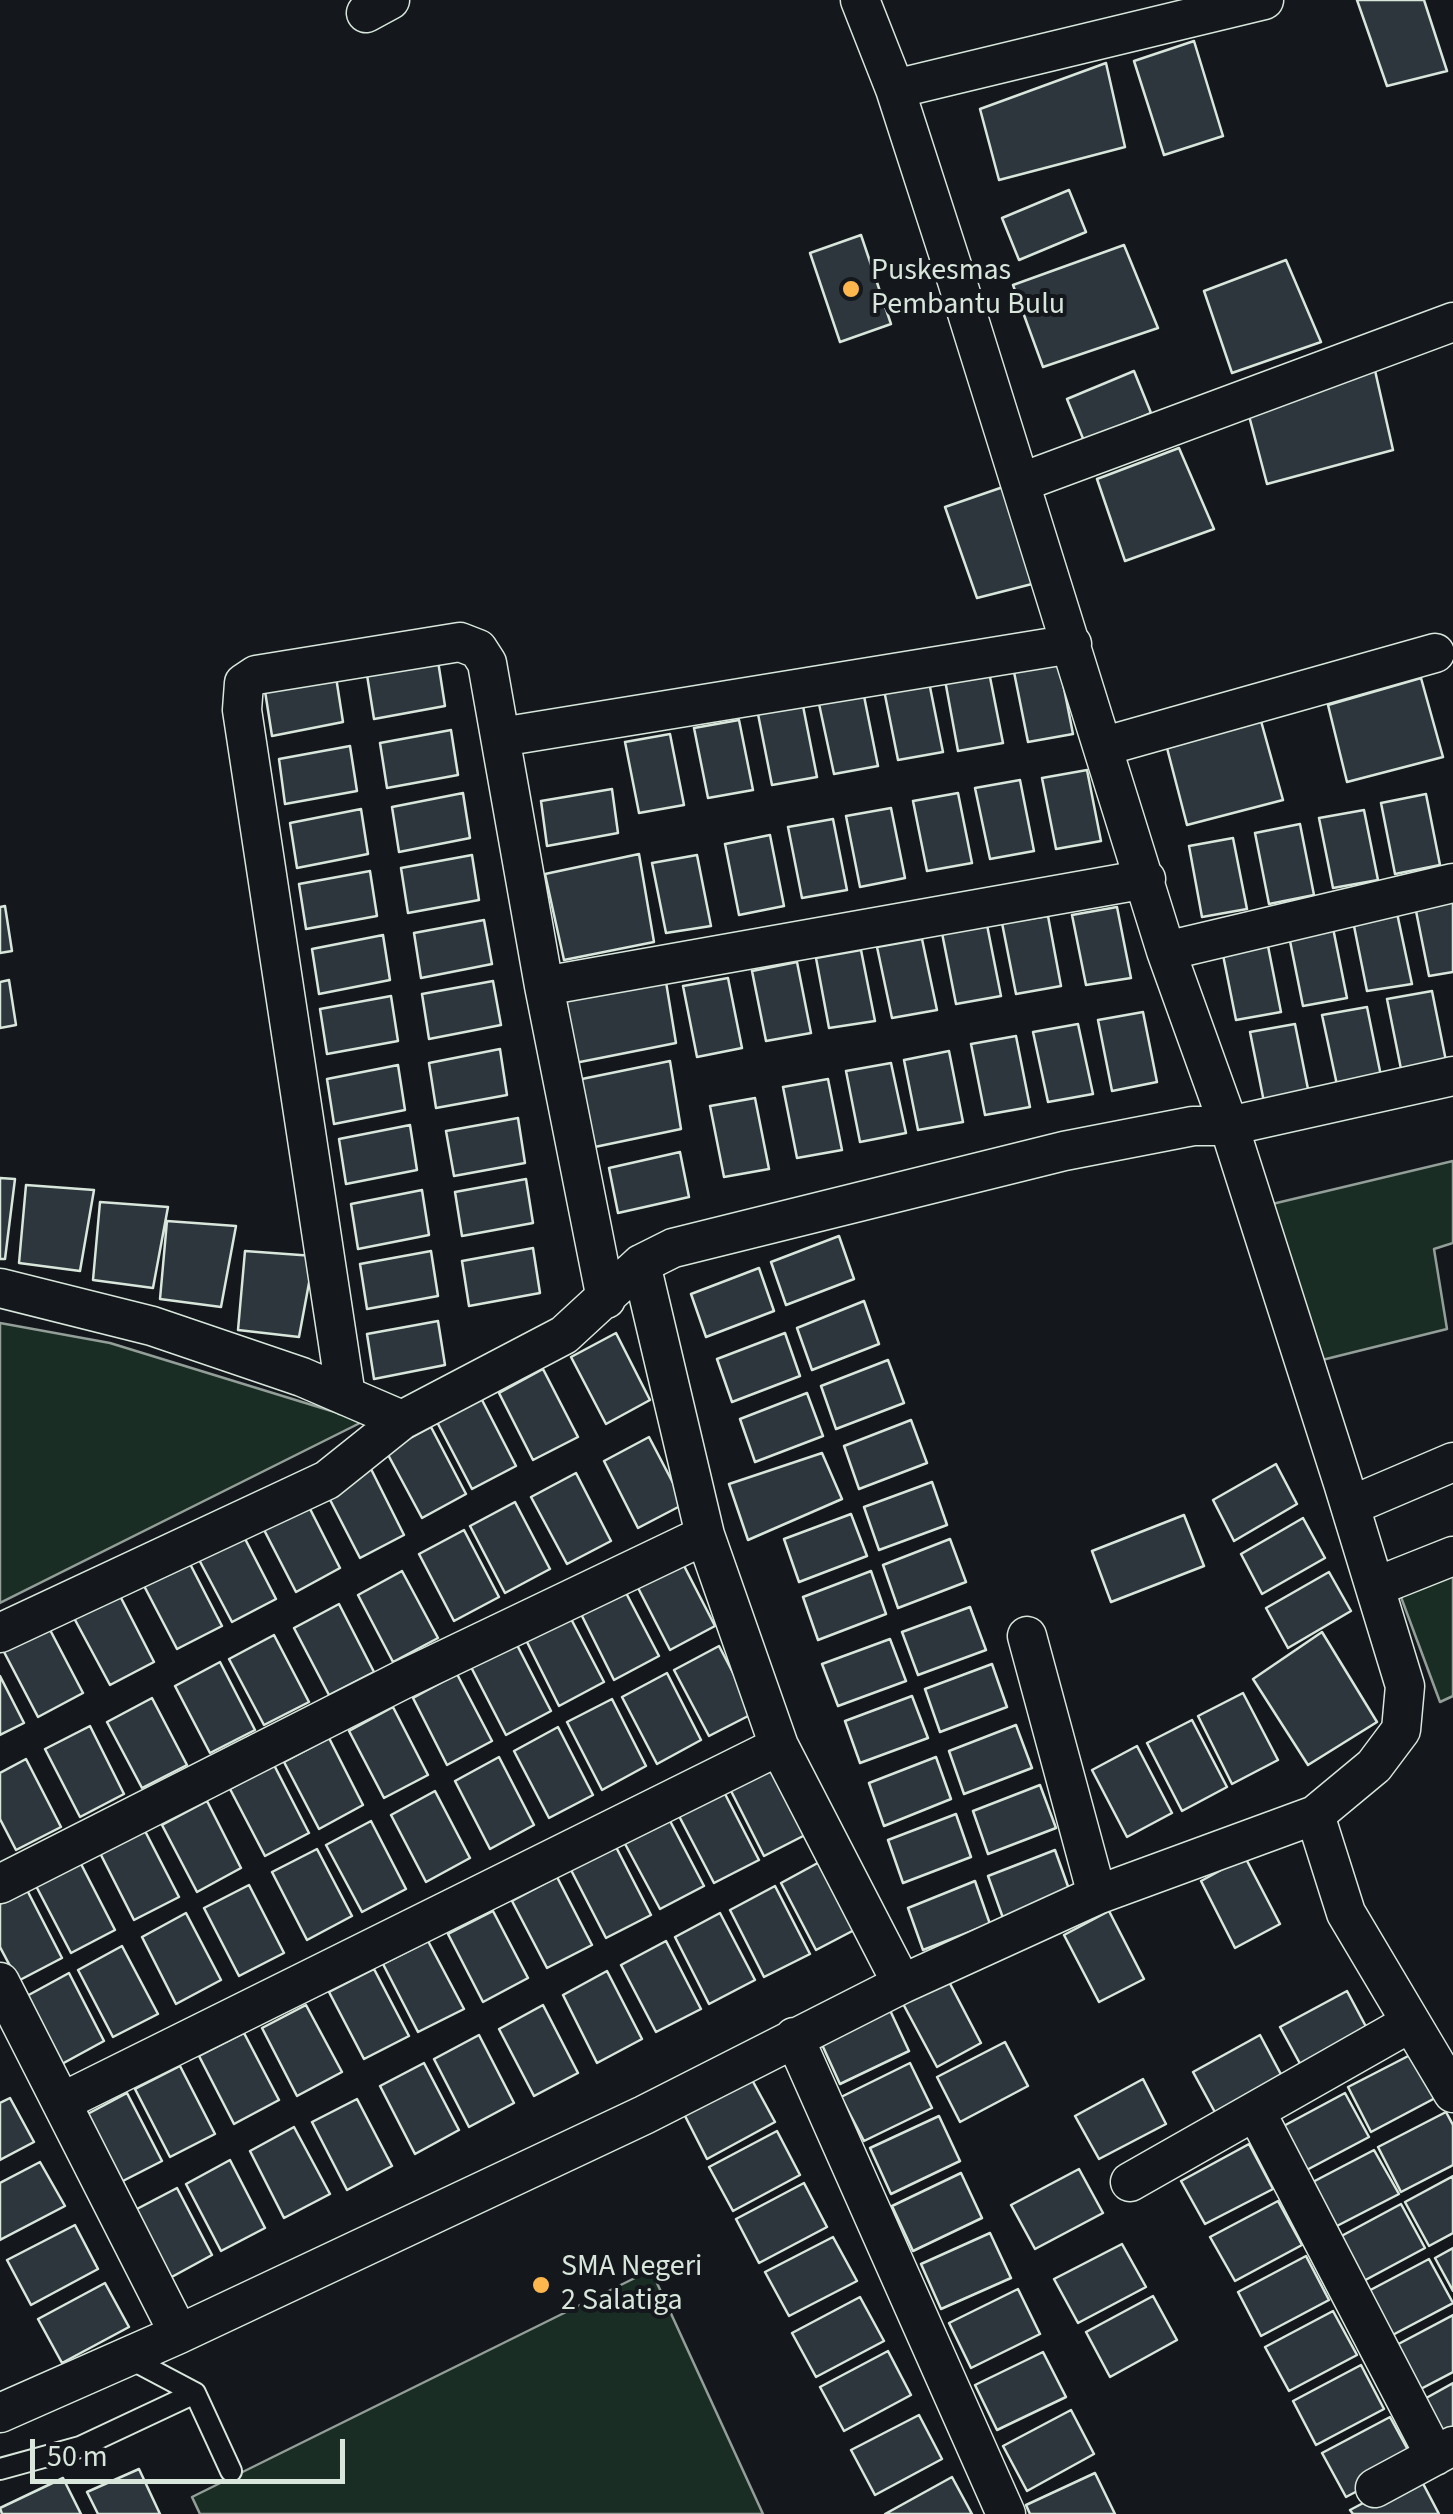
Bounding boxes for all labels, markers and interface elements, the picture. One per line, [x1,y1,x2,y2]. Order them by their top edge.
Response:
place label: Puskesmas Pembantu Bulu [871,254,1065,324]
marker: Puskesmas Pembantu Bulu [840,278,862,300]
place label: SMA Negeri 2 Salatiga [561,2250,702,2320]
marker: SMA Negeri 2 Salatiga [530,2274,552,2296]
scale bar [35,2419,350,2481]
text: 50 m [47,2435,108,2478]

